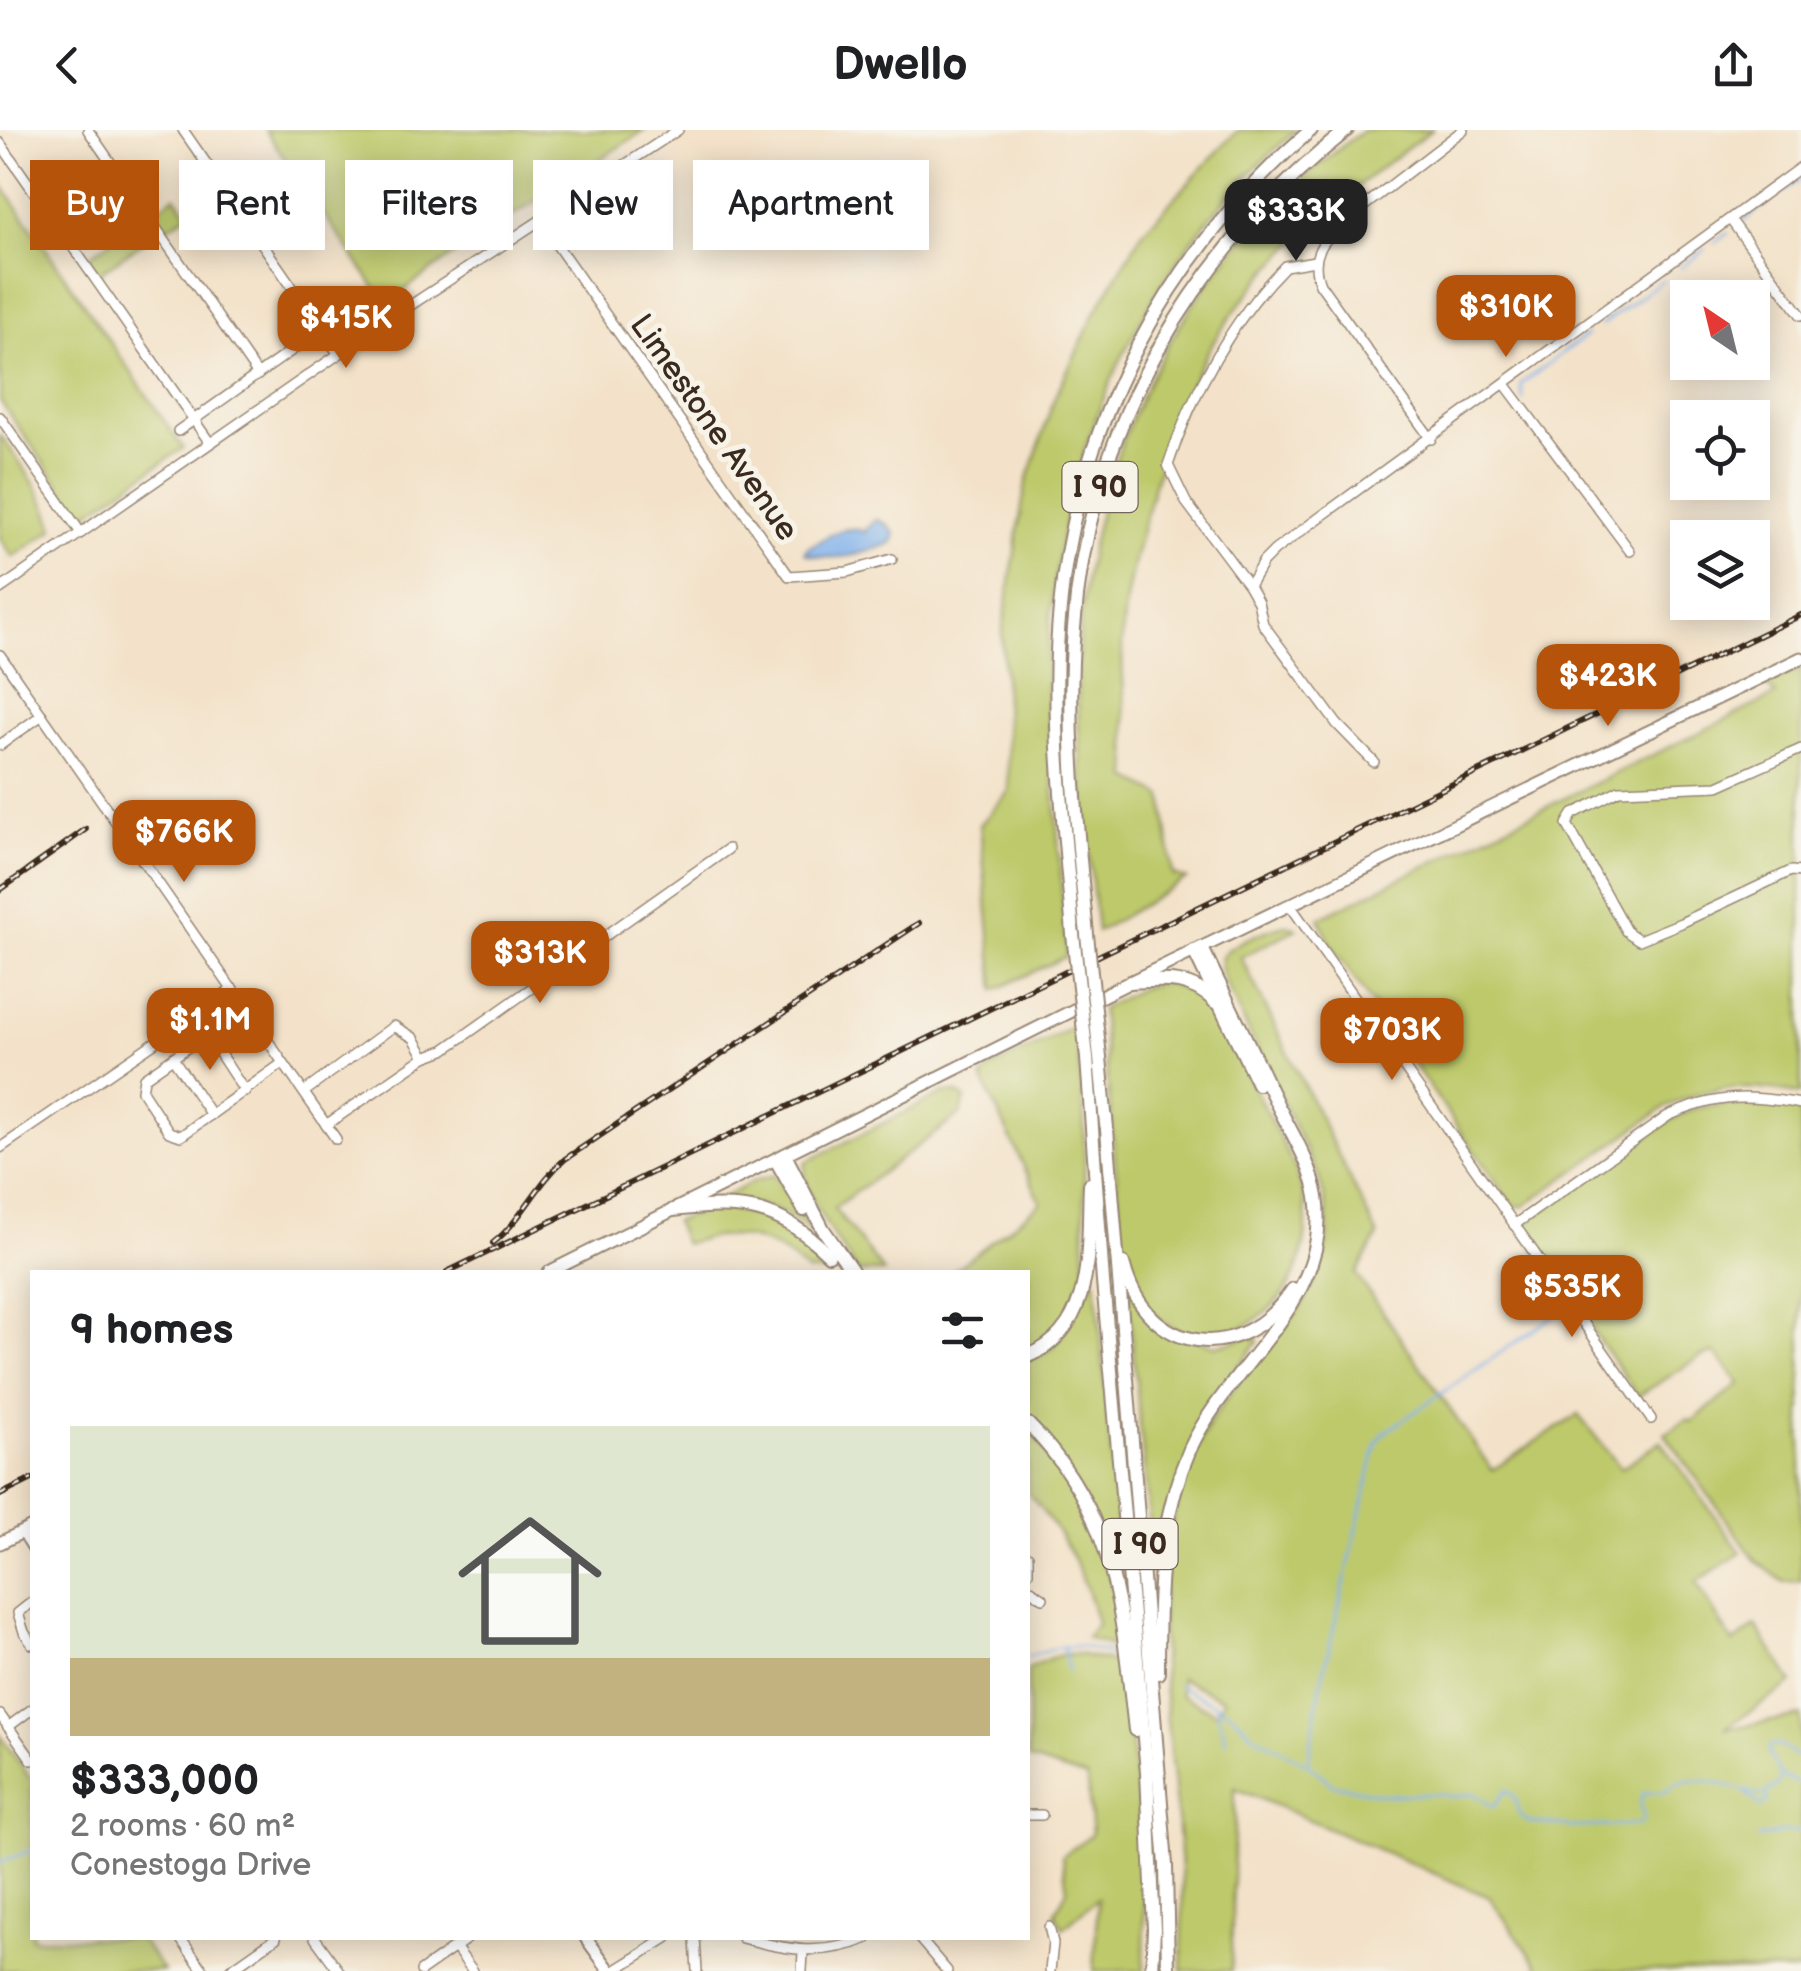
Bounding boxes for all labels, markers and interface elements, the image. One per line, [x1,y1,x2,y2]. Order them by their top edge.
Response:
icon: back [40,38,95,93]
text: Dwello [833,38,968,93]
icon: share [1706,38,1761,93]
chip: Buy [30,160,159,250]
chip: Rent [179,160,325,250]
chip: Filters [345,160,513,250]
chip: New [533,160,673,250]
chip: Apartment [693,160,929,250]
pin: $333K [1226,179,1366,264]
text: $333K [1247,192,1345,231]
pin: $310K [1436,275,1576,360]
north arrow [1670,280,1770,380]
map controls [1670,280,1770,620]
pin: $415K [276,286,416,371]
text: $310K [1459,288,1553,327]
text: $415K [300,299,393,338]
street label: Limestone Avenue [621,307,806,549]
button: locate [1670,400,1770,500]
road number: I 90 [1062,462,1138,512]
button: layers [1670,520,1770,620]
pin: $423K [1538,644,1678,729]
text: $423K [1559,657,1657,696]
pin: $766K [114,800,254,885]
text: $766K [134,813,234,852]
pin: $313K [470,921,610,1006]
text: $313K [493,934,587,973]
pin: $1.1M [140,988,280,1073]
pin: $703K [1322,998,1462,1083]
text: $1.1M [169,1001,251,1040]
text: $703K [1342,1011,1442,1050]
pin: $535K [1502,1255,1642,1340]
text: $535K [1523,1268,1621,1307]
icon: filters [935,1303,990,1358]
text: 9 homes [70,1305,233,1356]
icon: home [440,1491,620,1671]
road number: I 90 [1102,1519,1178,1569]
text: $333,000 [70,1756,259,1807]
text: 2 rooms · 60 m² [70,1807,295,1846]
text: Conestoga Drive [70,1846,311,1885]

